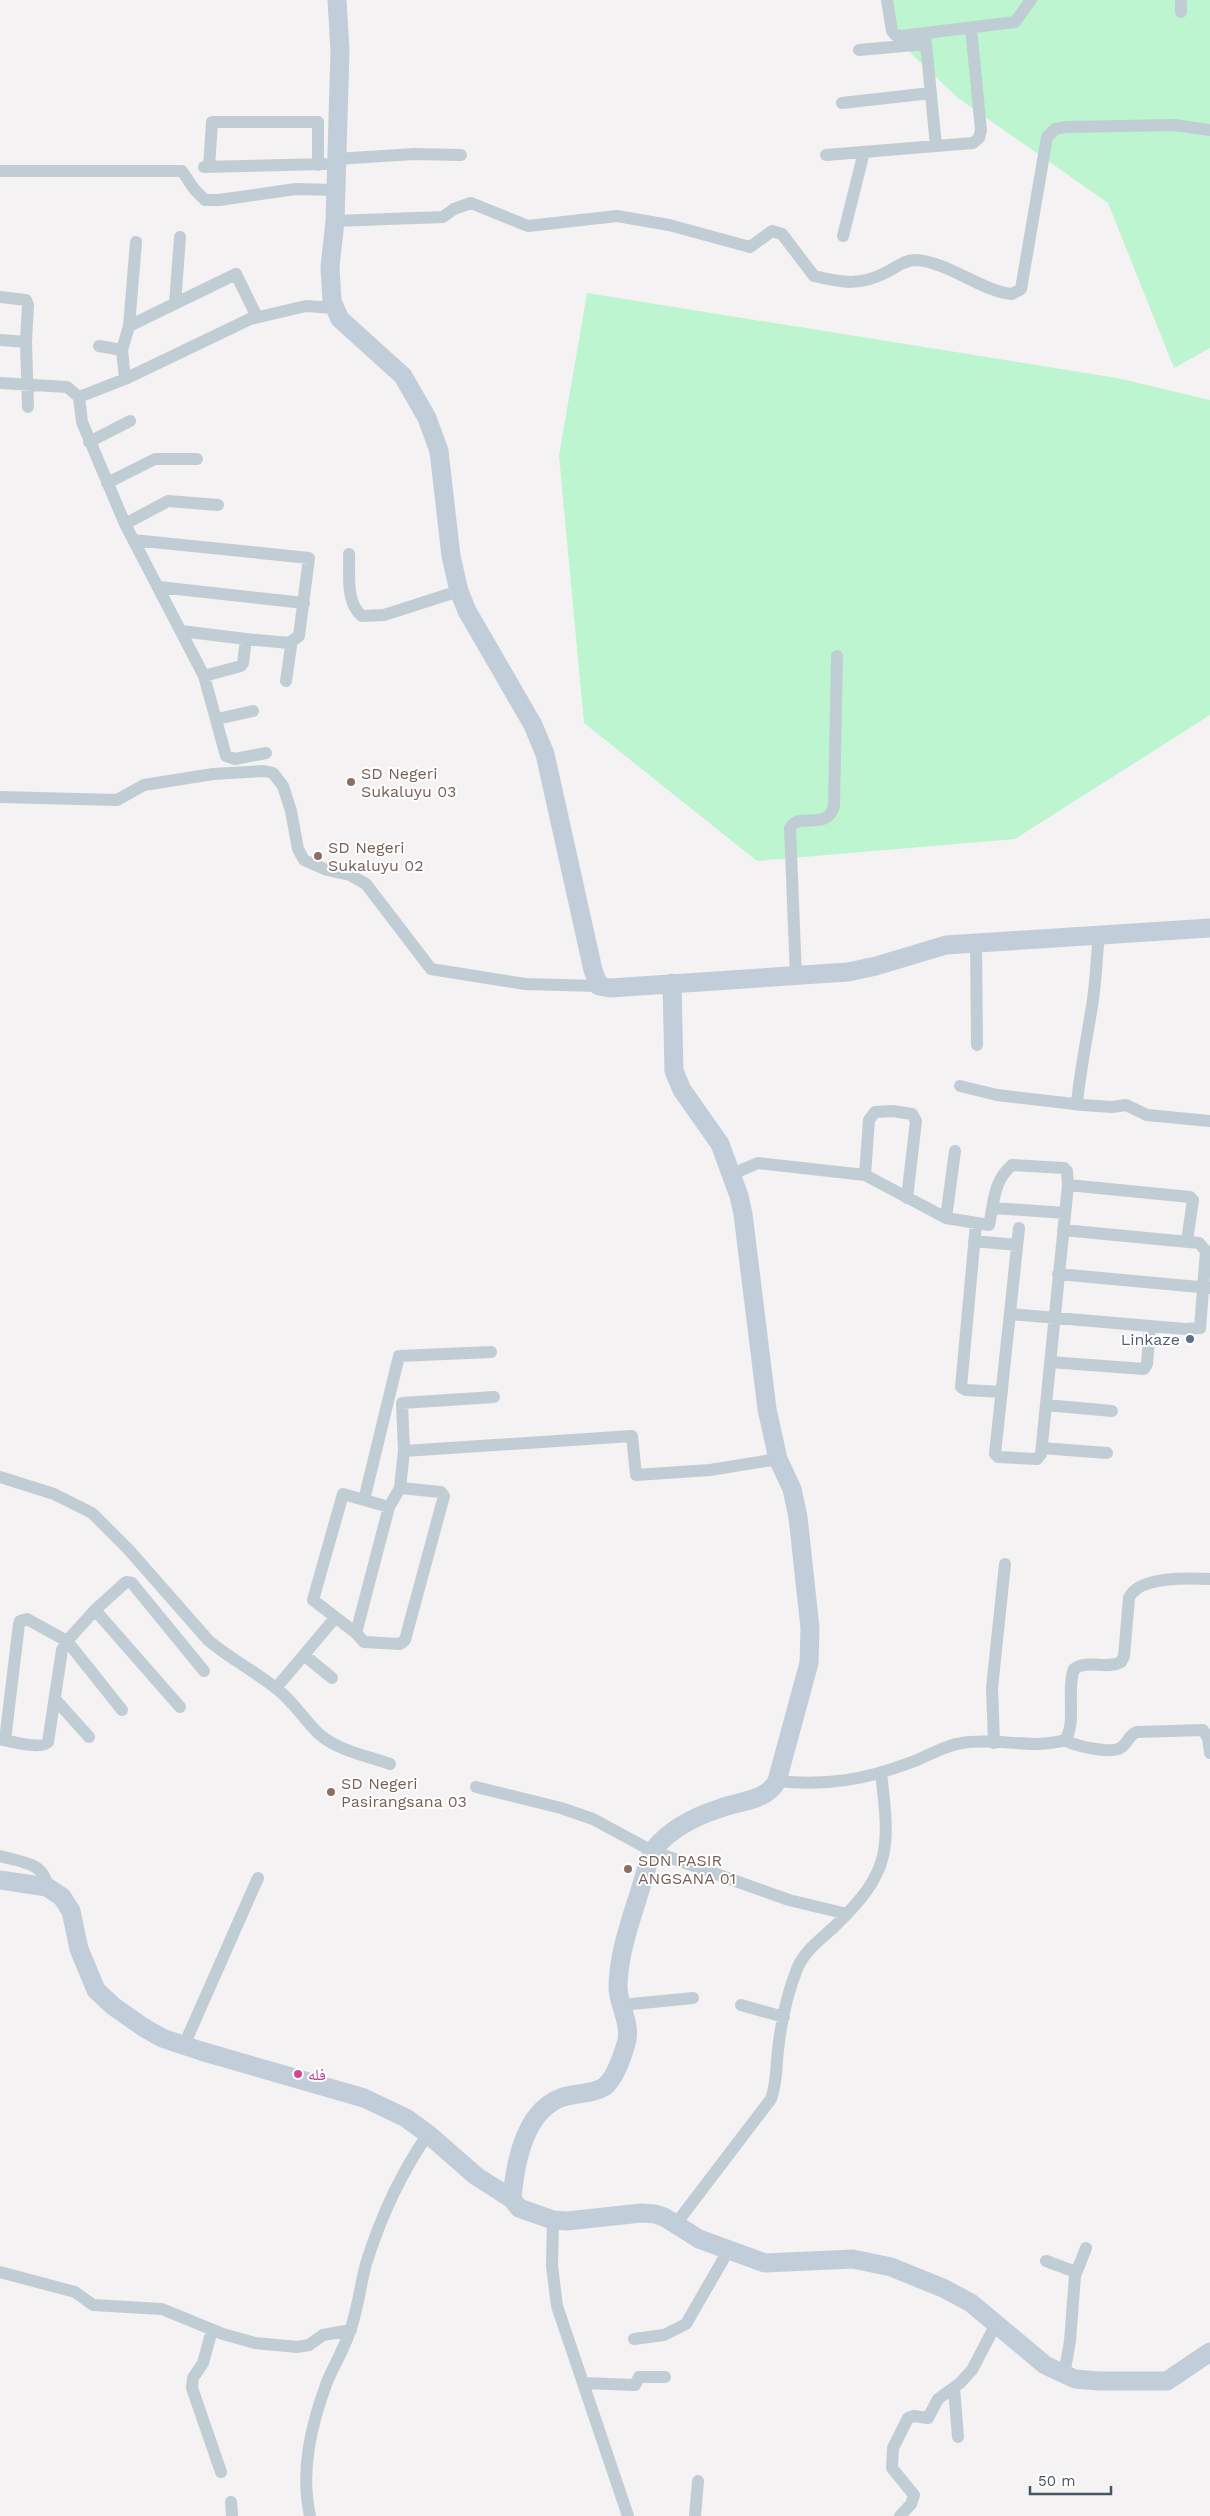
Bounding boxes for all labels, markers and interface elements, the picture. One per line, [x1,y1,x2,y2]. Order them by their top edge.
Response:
place label: SD Negeri Sukaluyu 03 [361,764,456,801]
marker: SD Negeri Sukaluyu 03 [345,776,357,788]
place label: SD Negeri Sukaluyu 02 [328,838,424,875]
marker: SD Negeri Sukaluyu 02 [312,850,324,862]
place label: Linkaze [1121,1330,1180,1349]
marker: Linkaze [1184,1333,1196,1345]
place label: SD Negeri Pasirangsana 03 [341,1774,467,1811]
marker: SD Negeri Pasirangsana 03 [325,1786,337,1798]
place label: SDN PASIR ANGSANA 01 [638,1851,736,1888]
marker: SDN PASIR ANGSANA 01 [622,1863,634,1875]
place label: فله [308,2065,326,2084]
marker: فله [292,2068,304,2080]
scale bar [1030,2464,1111,2496]
text: 50 m [1038,2472,1075,2490]

